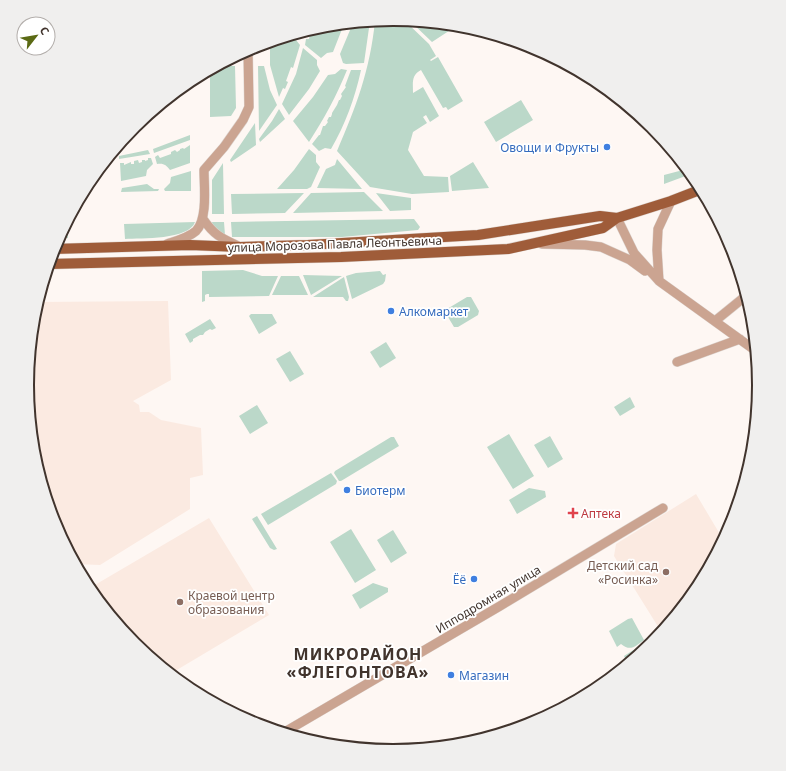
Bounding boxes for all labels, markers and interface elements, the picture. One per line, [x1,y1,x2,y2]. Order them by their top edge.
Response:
north arrow [16,16,56,56]
text: С [37,24,53,38]
place label: Овощи и Фрукты [500,139,599,156]
marker: Овощи и Фрукты [602,142,612,152]
street label: улица Морозова Павла Леонтьевича [228,232,442,256]
place label: Алкомаркет [399,303,469,320]
marker: Алкомаркет [386,306,396,316]
place label: Биотерм [355,482,405,499]
marker: Биотерм [342,485,352,495]
place label: Аптека [581,505,621,522]
marker: Аптека [568,508,578,518]
place label: Детский сад «Росинка» [587,557,659,588]
street label: Ипподромная улица [432,561,544,637]
marker: Детский сад «Росинка» [661,567,671,577]
place label: Ёё [453,571,466,588]
marker: Ёё [469,574,479,584]
place label: Краевой центр образования [188,587,275,618]
marker: Краевой центр образования [175,597,185,607]
district label: МИКРОРАЙОН «ФЛЕГОНТОВА» [287,643,429,683]
place label: Магазин [459,667,509,684]
marker: Магазин [446,670,456,680]

